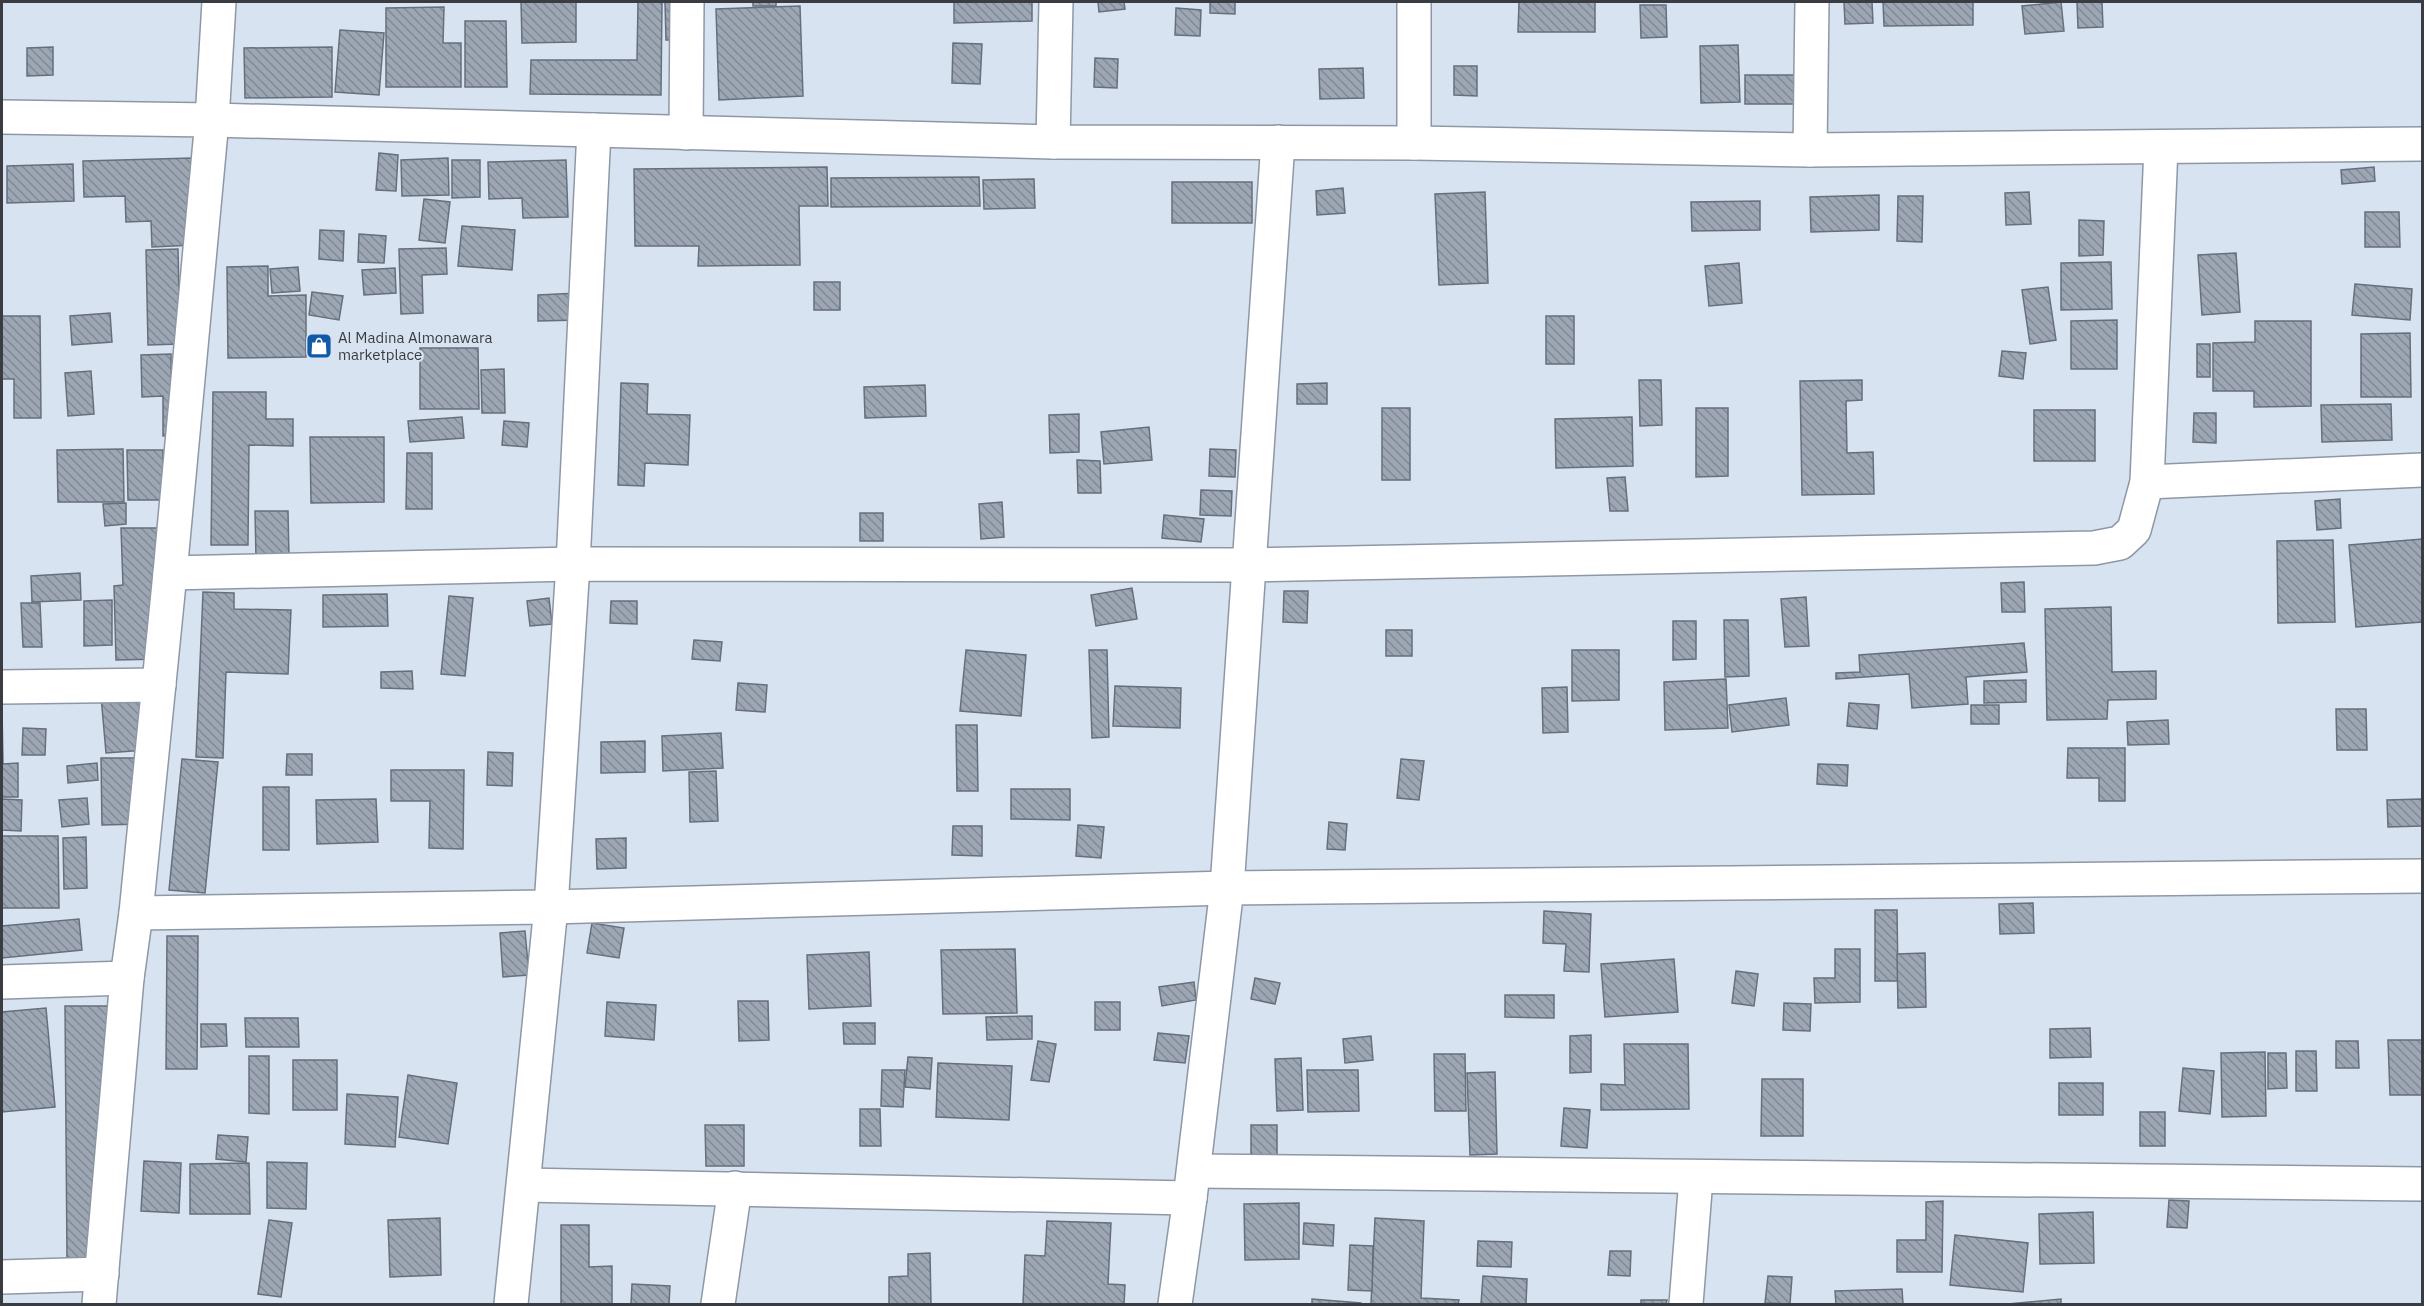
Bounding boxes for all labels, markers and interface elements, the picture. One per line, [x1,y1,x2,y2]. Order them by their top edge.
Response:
place label: Al Madina Almonawara marketplace [338,328,492,364]
shop icon: Al Madina Almonawara marketplace [304,331,334,361]

